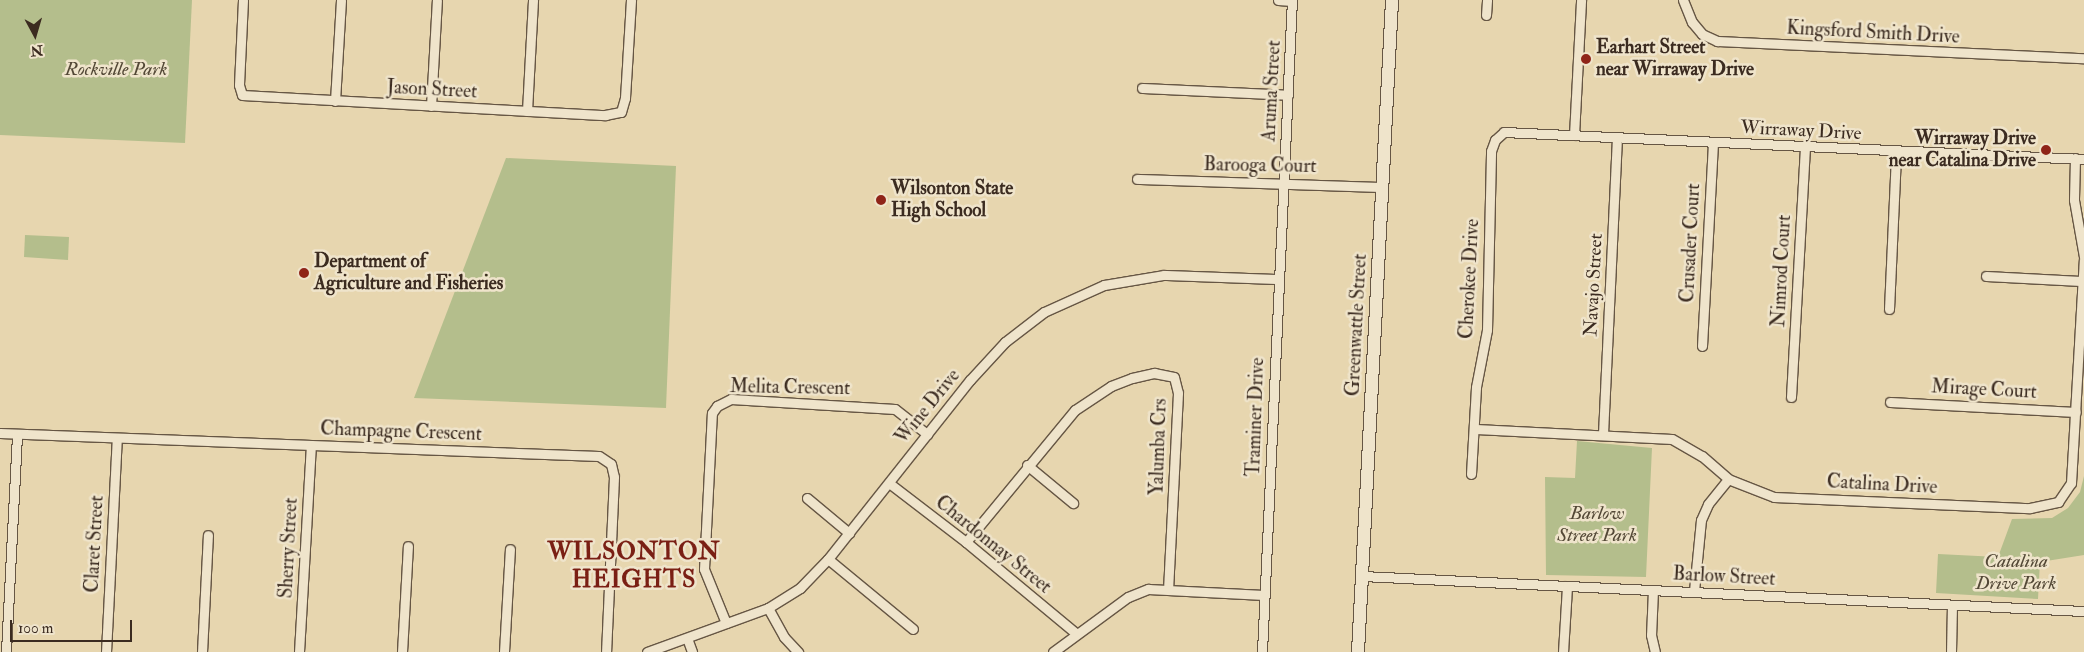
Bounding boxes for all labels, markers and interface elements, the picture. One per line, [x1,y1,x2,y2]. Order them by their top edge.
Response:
north arrow [10,10,60,60]
street label: Kingsford Smith Drive [1786,17,1960,49]
place label: Earhart Street near Wirraway Drive [1596,37,1754,81]
street label: Aruma Street [1258,40,1286,142]
text: N [30,41,44,60]
marker: Earhart Street near Wirraway Drive [1580,53,1592,65]
park label: Rockville Park [65,59,167,81]
street label: Jason Street [386,76,478,104]
street label: Wirraway Drive [1740,116,1862,146]
place label: Wirraway Drive near Catalina Drive [1889,128,2036,172]
marker: Wirraway Drive near Catalina Drive [2040,144,2052,156]
street label: Barooga Court [1203,154,1317,178]
place label: Wilsonton State High School [891,178,1013,222]
street label: Crusader Court [1676,183,1706,303]
marker: Wilsonton State High School [875,194,887,206]
street label: Nimrod Court [1768,214,1796,328]
street label: Cherokee Drive [1455,218,1485,340]
street label: Navajo Street [1580,233,1608,337]
place label: Department of Agriculture and Fisheries [314,251,503,295]
street label: Greenwattle Street [1342,253,1372,397]
marker: Department of Agriculture and Fisheries [298,267,310,279]
street label: Traminer Drive [1243,357,1269,477]
street label: Wine Drive [891,365,965,449]
street label: Melita Crescent [730,376,850,400]
street label: Mirage Court [1931,376,2037,404]
street label: Yalumba Crs [1146,398,1172,496]
street label: Champagne Crescent [320,418,482,446]
street label: Catalina Drive [1826,471,1938,499]
street label: Chardonnay Street [930,491,1056,599]
street label: Claret Street [81,495,109,593]
street label: Sherry Street [275,497,303,599]
park label: Barlow Street Park [1557,503,1637,547]
district label: WILSONTON HEIGHTS [546,538,722,594]
park label: Catalina Drive Park [1976,551,2056,595]
street label: Barlow Street [1672,563,1776,591]
scale bar [12,610,135,642]
text: 100 m [18,619,53,638]

